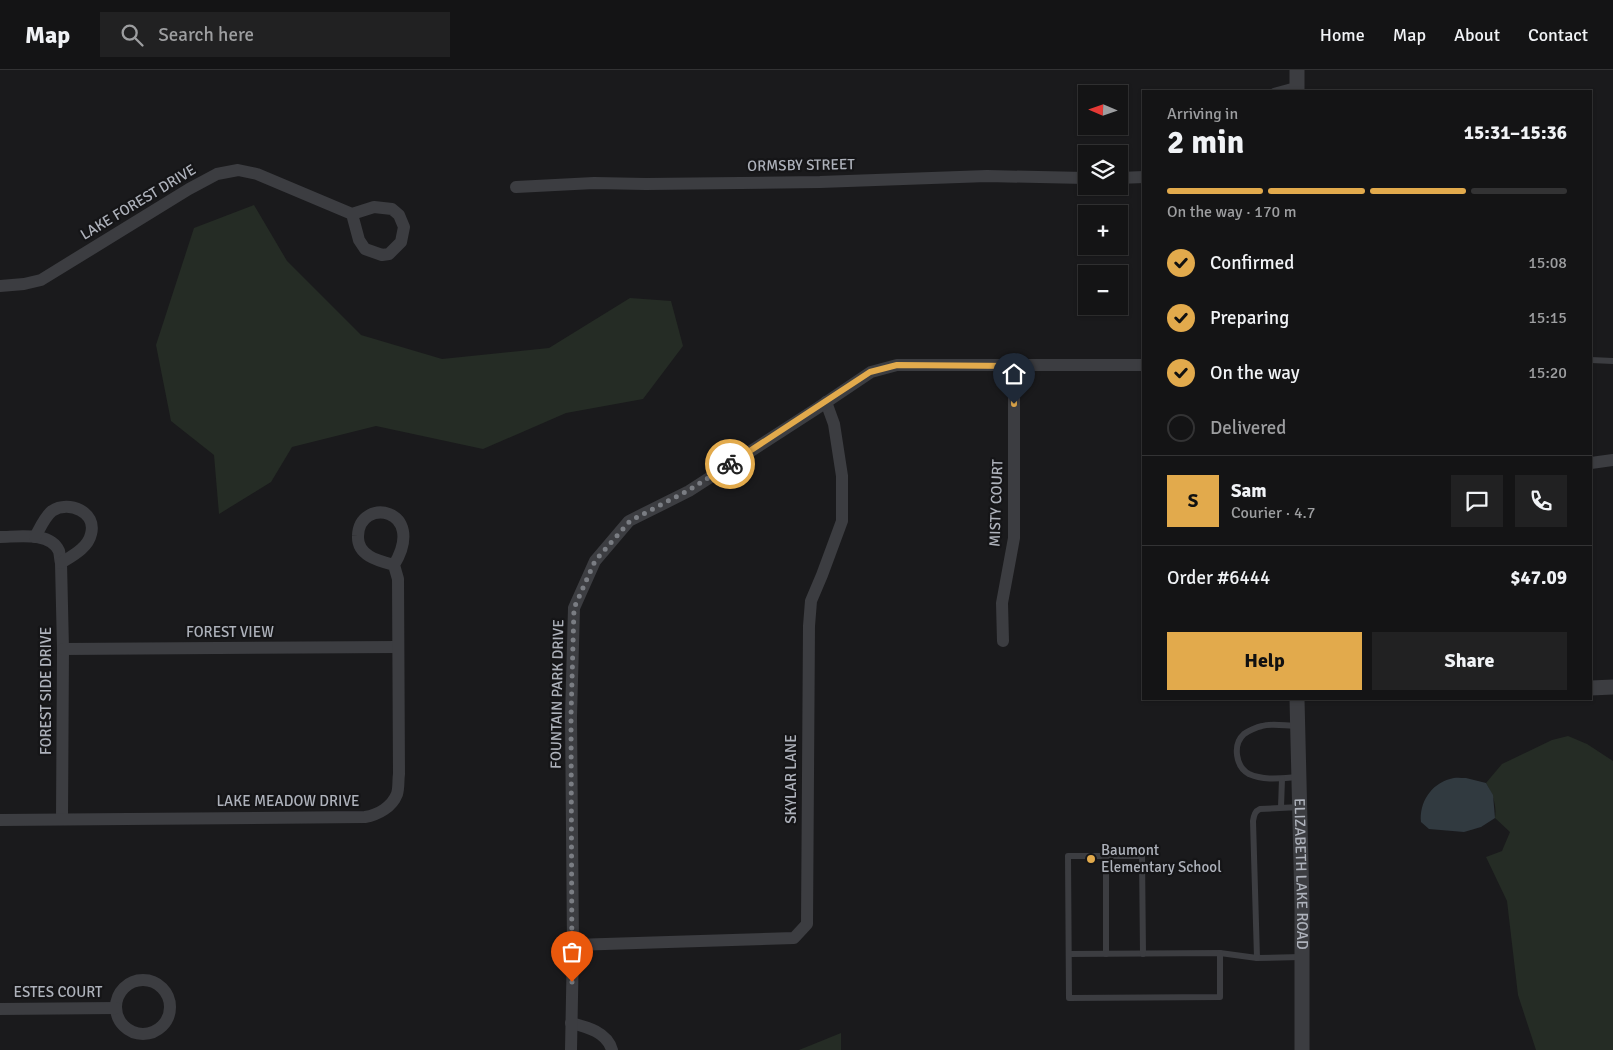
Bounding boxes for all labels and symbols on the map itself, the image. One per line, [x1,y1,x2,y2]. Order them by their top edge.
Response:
north arrow [1078,85,1128,135]
street label: ORMSBY STREET [747,155,856,175]
street label: LAKE FOREST DRIVE [77,160,199,244]
pin [993,353,1035,404]
courier [705,439,755,489]
street label: MISTY COURT [985,458,1007,547]
street label: FOUNTAIN PARK DRIVE [547,619,567,769]
street label: FOREST VIEW [186,623,274,641]
street label: FOREST SIDE DRIVE [37,627,55,755]
street label: SKYLAR LANE [782,734,800,824]
street label: LAKE MEADOW DRIVE [216,792,360,810]
street label: ELIZABETH LAKE ROAD [1290,798,1311,950]
place label: Baumont Elementary School [1101,841,1222,876]
marker: Baumont Elementary School [1085,853,1097,865]
pin [551,931,593,982]
street label: ESTES COURT [14,983,103,1001]

